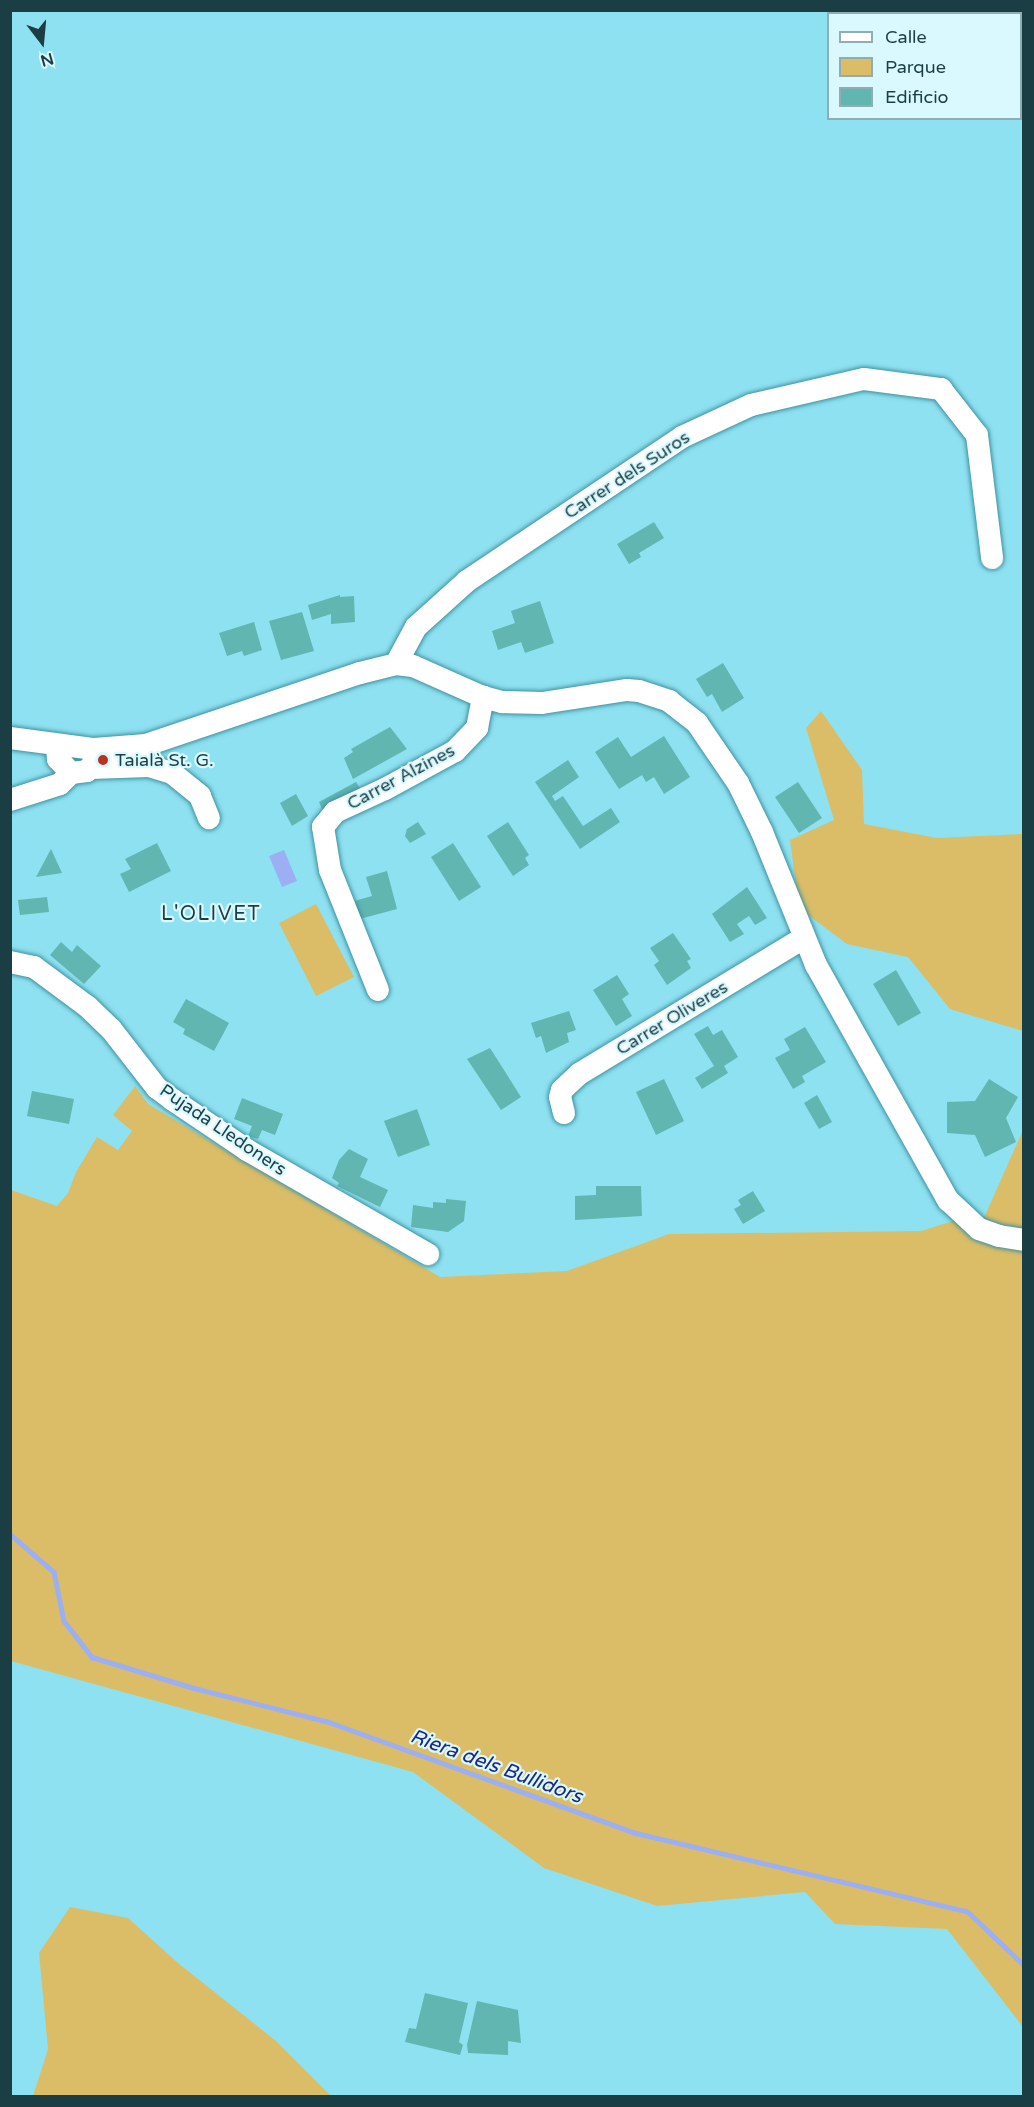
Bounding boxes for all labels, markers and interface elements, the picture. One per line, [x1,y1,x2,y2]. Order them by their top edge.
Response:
north arrow [12,12,72,72]
legend [827,12,1022,120]
text: Calle [885,26,927,48]
text: N [38,48,56,71]
text: Parque [885,56,946,78]
text: Edificio [885,86,949,108]
street label: Carrer dels Suros [560,426,694,524]
street label: Carrer Alzines [343,740,459,814]
place label: Taialà St. G. [115,749,214,771]
marker: Taialà St. G. [96,753,110,767]
district label: L'OLIVET [161,902,261,926]
street label: Carrer Oliveres [612,976,732,1060]
street label: Pujada Lledoners [156,1080,290,1180]
water label: Riera dels Bullidors [407,1725,585,1809]

